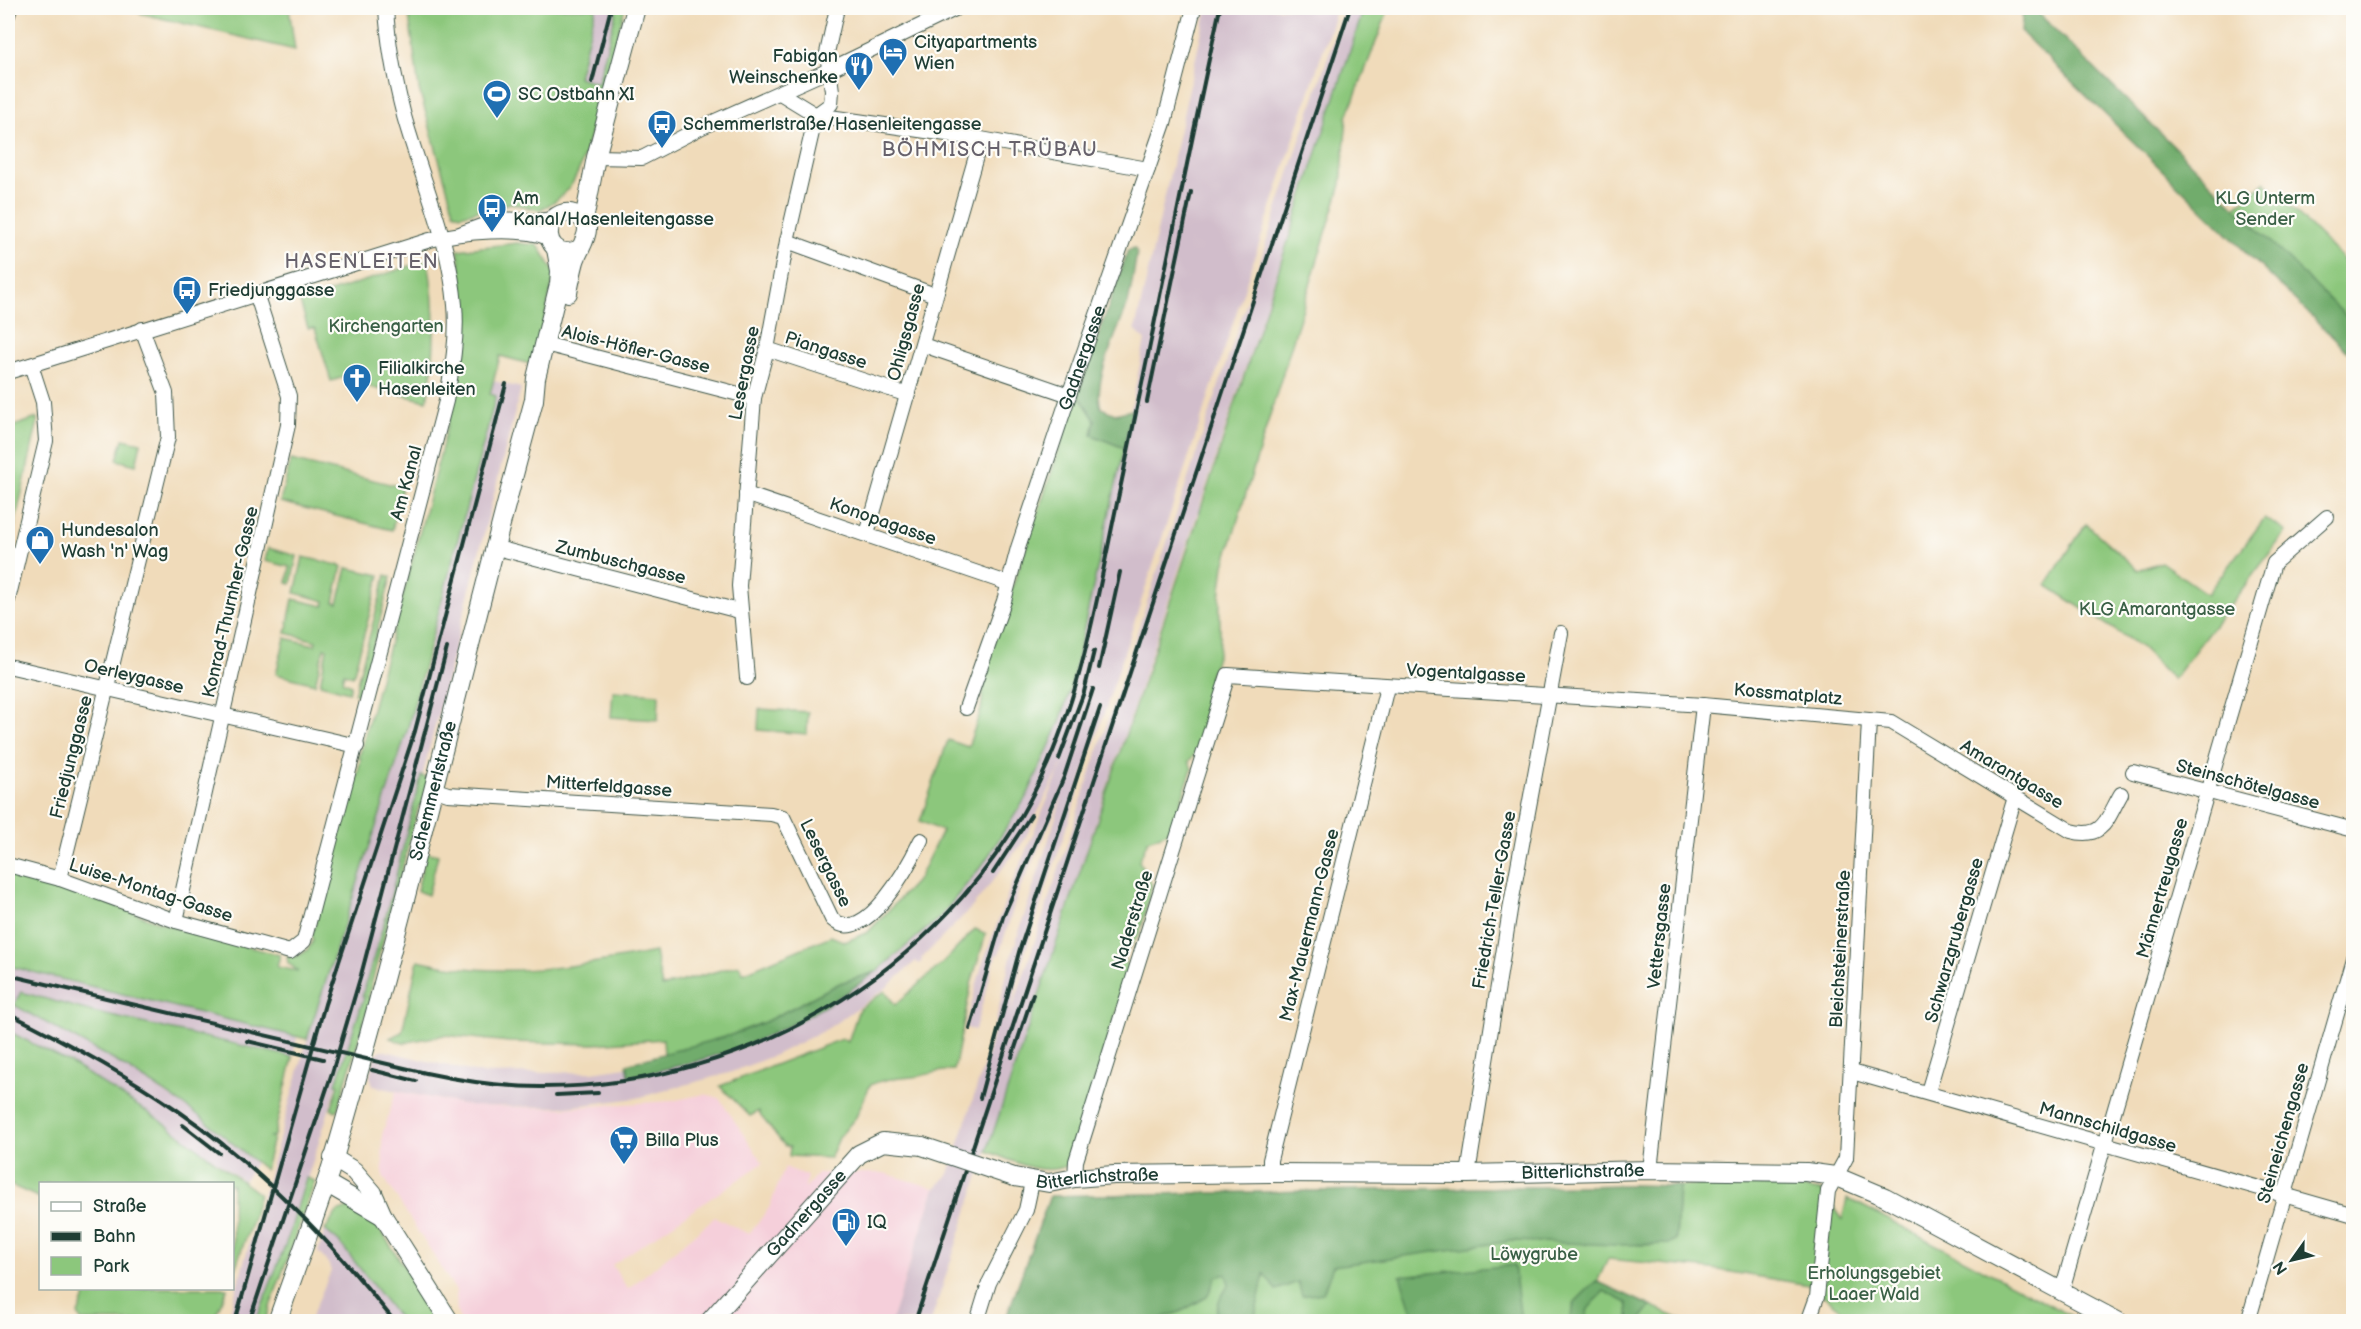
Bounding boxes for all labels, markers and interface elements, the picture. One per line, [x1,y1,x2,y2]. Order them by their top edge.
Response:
place label: Cityapartments Wien [914,32,1037,74]
hotel icon: Cityapartments Wien [877,36,909,78]
place label: Fabigan Weinschenke [729,46,838,88]
restaurant icon: Fabigan Weinschenke [843,50,875,92]
sports icon: SC Ostbahn XI [481,78,513,120]
place label: SC Ostbahn XI [518,84,635,105]
bus stop icon: Schemmerlstraße/Hasenleitengasse [646,108,678,150]
place label: Schemmerlstraße/Hasenleitengasse [683,114,982,135]
district label: BÖHMISCH TRÜBAU [882,137,1098,162]
place label: Am Kanal/Hasenleitengasse [513,188,714,230]
park label: KLG Unterm Sender [2215,188,2315,230]
bus stop icon: Am Kanal/Hasenleitengasse [476,192,508,234]
district label: HASENLEITEN [285,250,439,274]
bus stop icon: Friedjunggasse [171,274,203,316]
place label: Friedjunggasse [208,280,335,301]
street label: Ohligsgasse [883,281,930,383]
street label: Gadnergasse [1055,302,1111,413]
park label: Kirchengarten [328,316,444,337]
street label: Alois-Höfler-Gasse [560,321,712,378]
street label: Lesergasse [725,324,764,422]
street label: Piangasse [782,327,870,374]
place label: Filialkirche Hasenleiten [378,358,476,400]
church icon: Filialkirche Hasenleiten [341,362,373,404]
street label: Am Kanal [386,443,427,523]
street label: Konopagasse [827,493,939,550]
street label: Konrad-Thurnher-Gasse [198,504,263,700]
place label: Hundesalon Wash 'n' Wag [61,520,168,562]
shop icon: Hundesalon Wash 'n' Wag [24,524,56,566]
street label: Zumbuschgasse [553,536,688,589]
park label: KLG Amarantgasse [2079,599,2236,620]
street label: Oerleygasse [82,655,186,698]
street label: Vogentalgasse [1406,660,1526,687]
street label: Kossmatplatz [1733,679,1843,710]
street label: Friedjunggasse [46,693,97,821]
street label: Schemmerlstraße [406,718,461,863]
street label: Amarantgasse [1956,735,2067,814]
street label: Steinschötelgasse [2174,755,2322,814]
street label: Mitterfeldgasse [545,772,673,801]
street label: Friedrich-Teller-Gasse [1468,809,1521,991]
street label: Männertreugasse [2132,815,2193,961]
street label: Lesergasse [795,816,856,911]
street label: Max-Mauermann-Gasse [1275,826,1344,1024]
street label: Luise-Montag-Gasse [66,854,236,927]
street label: Schwarzgrubergasse [1921,855,1988,1025]
street label: Naderstraße [1107,868,1158,972]
street label: Bleichsteinerstraße [1826,869,1855,1029]
street label: Vettersgasse [1644,882,1676,990]
street label: Steineichengasse [2253,1060,2314,1206]
street label: Mannschildgasse [2037,1098,2179,1157]
supermarket icon: Billa Plus [608,1124,640,1166]
place label: Billa Plus [645,1130,719,1151]
street label: Bitterlichstraße [1521,1160,1645,1184]
street label: Bitterlichstraße [1034,1164,1159,1194]
street label: Gadnergasse [762,1165,851,1262]
legend [39,1182,234,1290]
text: Straße [93,1196,147,1217]
fuel station icon: IQ [830,1206,862,1248]
place label: IQ [867,1212,887,1233]
text: Bahn [93,1226,136,1247]
north arrow [2262,1230,2322,1290]
park label: Löwygrube [1490,1244,1578,1265]
text: Park [93,1256,129,1277]
text: N [2270,1257,2292,1278]
park label: Erholungsgebiet Laaer Wald [1807,1263,1941,1305]

